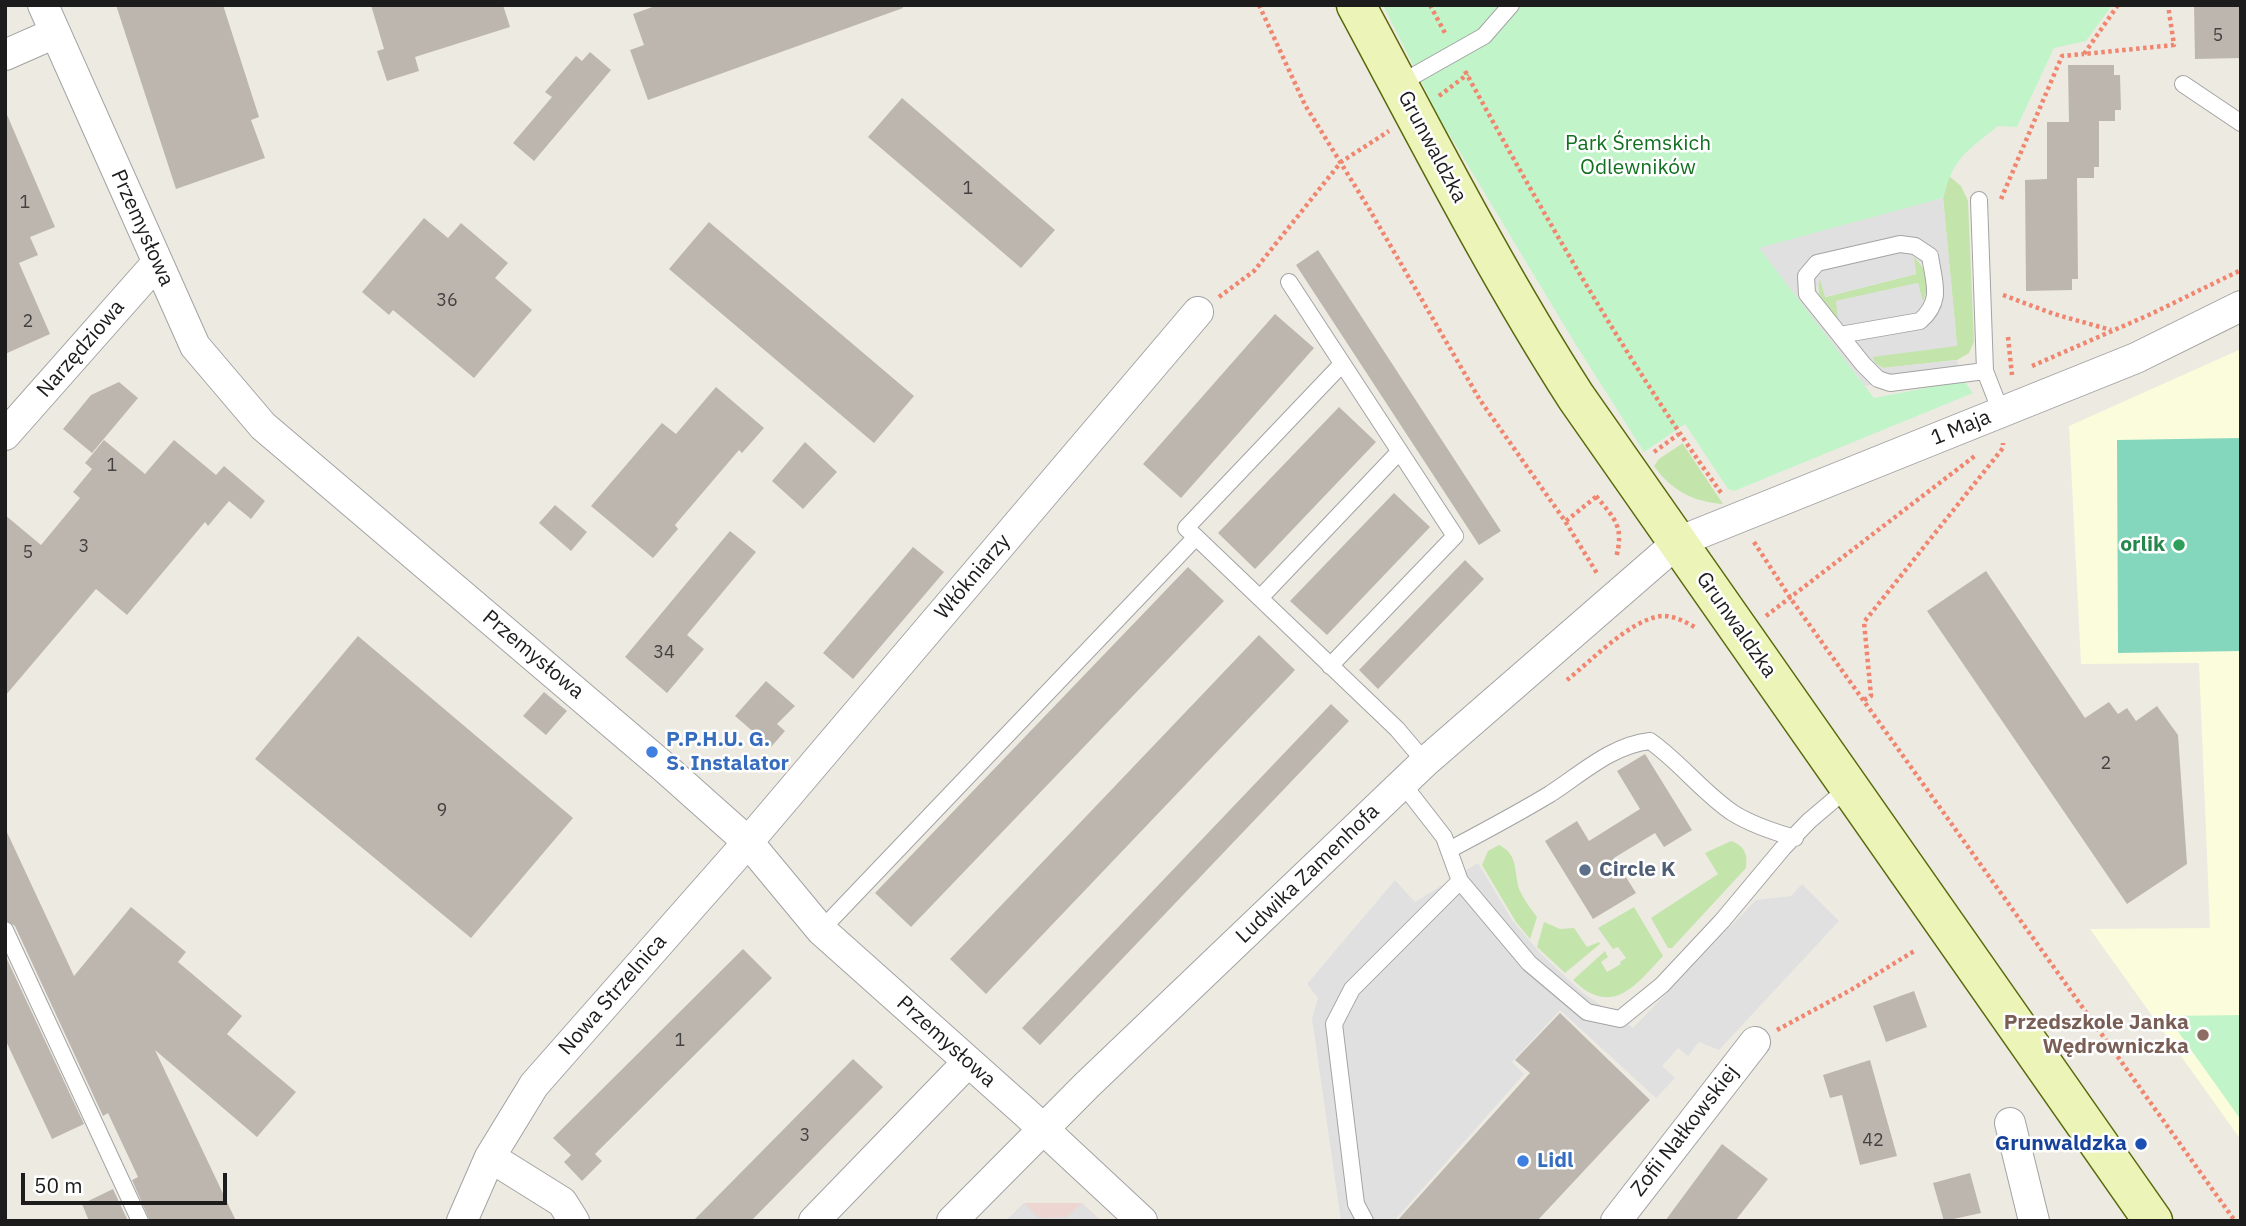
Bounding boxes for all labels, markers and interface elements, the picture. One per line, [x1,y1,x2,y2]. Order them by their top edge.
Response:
house number: 5 [2213,25,2223,47]
street label: Grunwaldzka [1392,87,1472,207]
park label: Park Śremskich Odlewników [1565,131,1711,181]
street label: Przemysłowa [105,166,179,290]
house number: 1 [963,178,973,200]
house number: 1 [20,192,30,214]
house number: 36 [436,290,458,312]
street label: Narzędziowa [32,295,130,403]
house number: 2 [23,311,33,333]
street label: 1 Maja [1927,405,1995,451]
house number: 1 [107,455,117,477]
street label: Włókniarzy [930,529,1016,625]
place label: orlik [2120,532,2165,558]
house number: 3 [79,536,89,558]
marker: orlik [2171,537,2187,553]
house number: 5 [23,542,33,564]
street label: Grunwaldzka [1690,567,1782,683]
street label: Przemysłowa [477,605,589,705]
house number: 34 [653,642,675,664]
place label: P.P.H.U. G. S. Instalator [666,727,789,777]
marker: P.P.H.U. G. S. Instalator [644,744,660,760]
house number: 2 [2101,753,2111,775]
street label: Ludwika Zamenhofa [1231,799,1385,949]
house number: 9 [437,800,447,822]
place label: Circle K [1599,857,1676,883]
marker: Circle K [1577,862,1593,878]
street label: Nowa Strzelnica [554,930,672,1060]
street label: Przemysłowa [891,991,1001,1093]
place label: Przedszkole Janka Wędrowniczka [2004,1010,2189,1060]
marker: Przedszkole Janka Wędrowniczka [2195,1027,2211,1043]
house number: 1 [675,1030,685,1052]
street label: Zofii Nałkowskiej [1626,1060,1744,1202]
house number: 3 [800,1125,810,1147]
house number: 42 [1862,1130,1884,1152]
place label: Grunwaldzka [1995,1131,2127,1157]
marker: Grunwaldzka [2133,1136,2149,1152]
place label: Lidl [1537,1148,1573,1174]
marker: Lidl [1515,1153,1531,1169]
scale bar [24,1160,231,1204]
text: 50 m [34,1171,83,1199]

